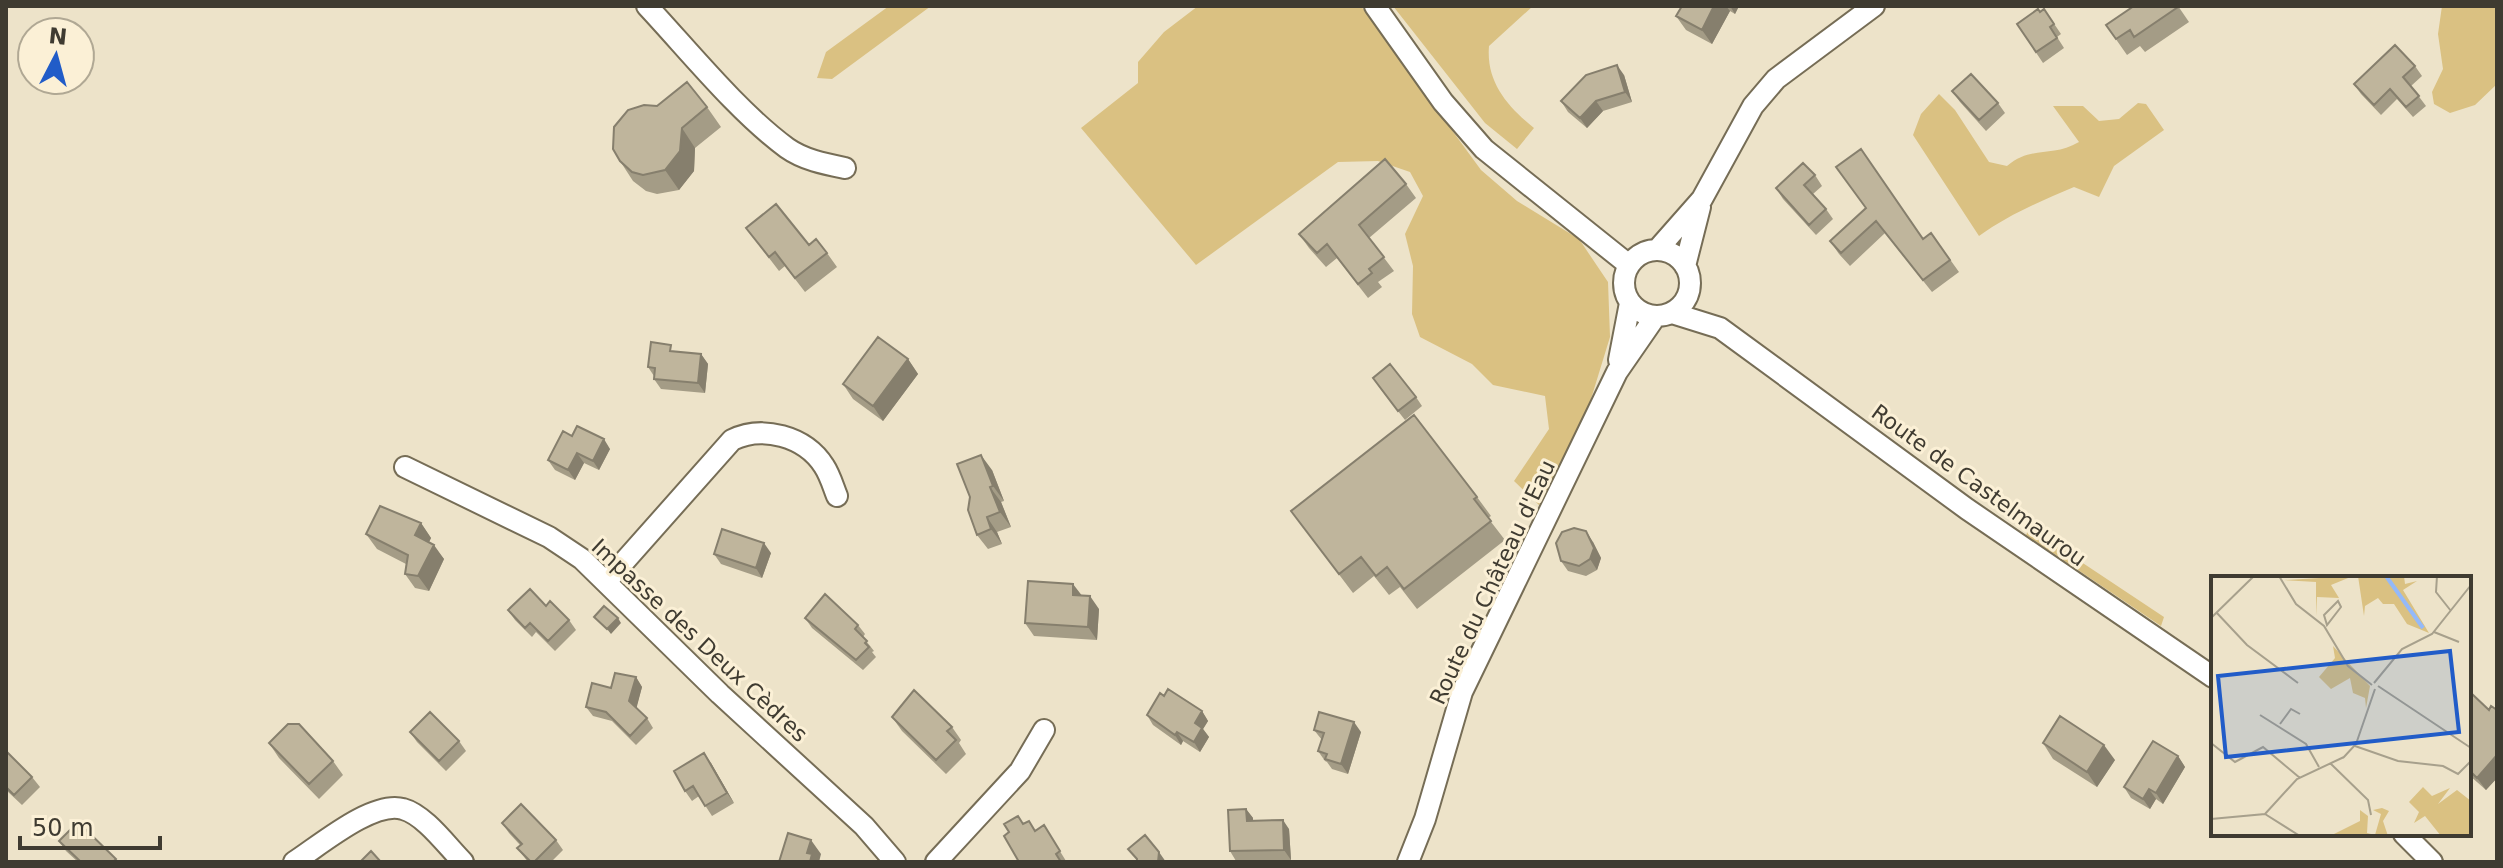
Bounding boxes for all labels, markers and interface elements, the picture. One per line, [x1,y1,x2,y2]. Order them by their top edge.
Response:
north arrow [16,16,96,96]
text: N [48,23,69,50]
street label: Route de Castelmaurou [1867,399,2091,572]
street label: Route du Château d'Eau [1425,456,1560,708]
street label: Impasse des Deux Cèdres [587,534,813,747]
inset map [2211,576,2471,836]
scale bar [20,800,160,850]
text: 50 m [32,814,94,842]

